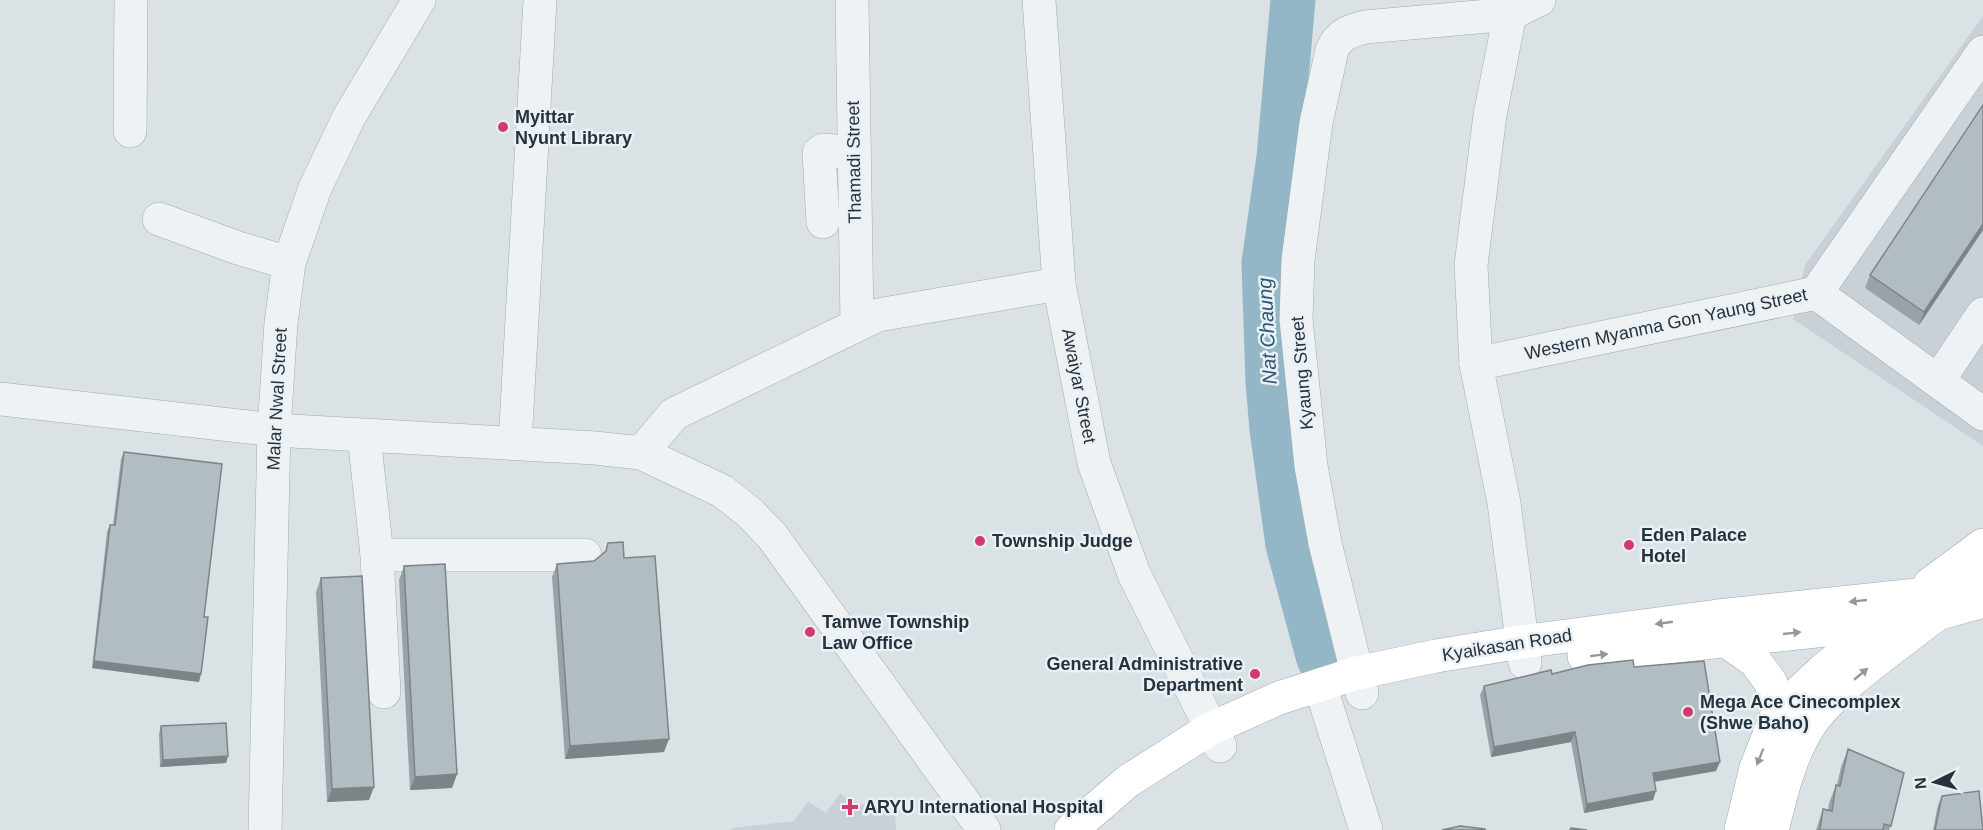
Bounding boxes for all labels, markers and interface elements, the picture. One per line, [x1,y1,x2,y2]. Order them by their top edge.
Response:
street label: Thamadi Street [843,100,865,224]
place label: Myittar Nyunt Library [515,107,632,148]
marker: Myittar Nyunt Library [496,120,510,134]
water label: Nat Chaung [1253,277,1281,385]
street label: Western Myanma Gon Yaung Street [1523,284,1809,364]
street label: Kyaung Street [1287,315,1317,431]
street label: Malar Nwal Street [263,327,291,471]
street label: Awaiyar Street [1058,327,1100,445]
place label: Eden Palace Hotel [1641,525,1747,566]
place label: Township Judge [992,531,1133,551]
marker: Township Judge [973,534,987,548]
marker: Eden Palace Hotel [1622,538,1636,552]
one-way arrow [1848,596,1867,606]
place label: Tamwe Township Law Office [822,612,969,653]
one-way arrow [1654,619,1673,628]
marker: Tamwe Township Law Office [803,625,817,639]
street label: Kyaikasan Road [1441,625,1573,665]
one-way arrow [1783,628,1802,637]
one-way arrow [1589,650,1608,660]
place label: General Administrative Department [1047,654,1243,695]
marker: General Administrative Department [1248,667,1262,681]
one-way arrow [1853,668,1869,681]
place label: Mega Ace Cinecomplex (Shwe Baho) [1700,692,1900,733]
marker: Mega Ace Cinecomplex (Shwe Baho) [1681,705,1695,719]
one-way arrow [1755,748,1765,766]
north arrow [1905,752,1965,812]
text: N [1912,777,1930,790]
place label: ARYU International Hospital [864,797,1103,817]
marker: ARYU International Hospital [841,798,859,816]

